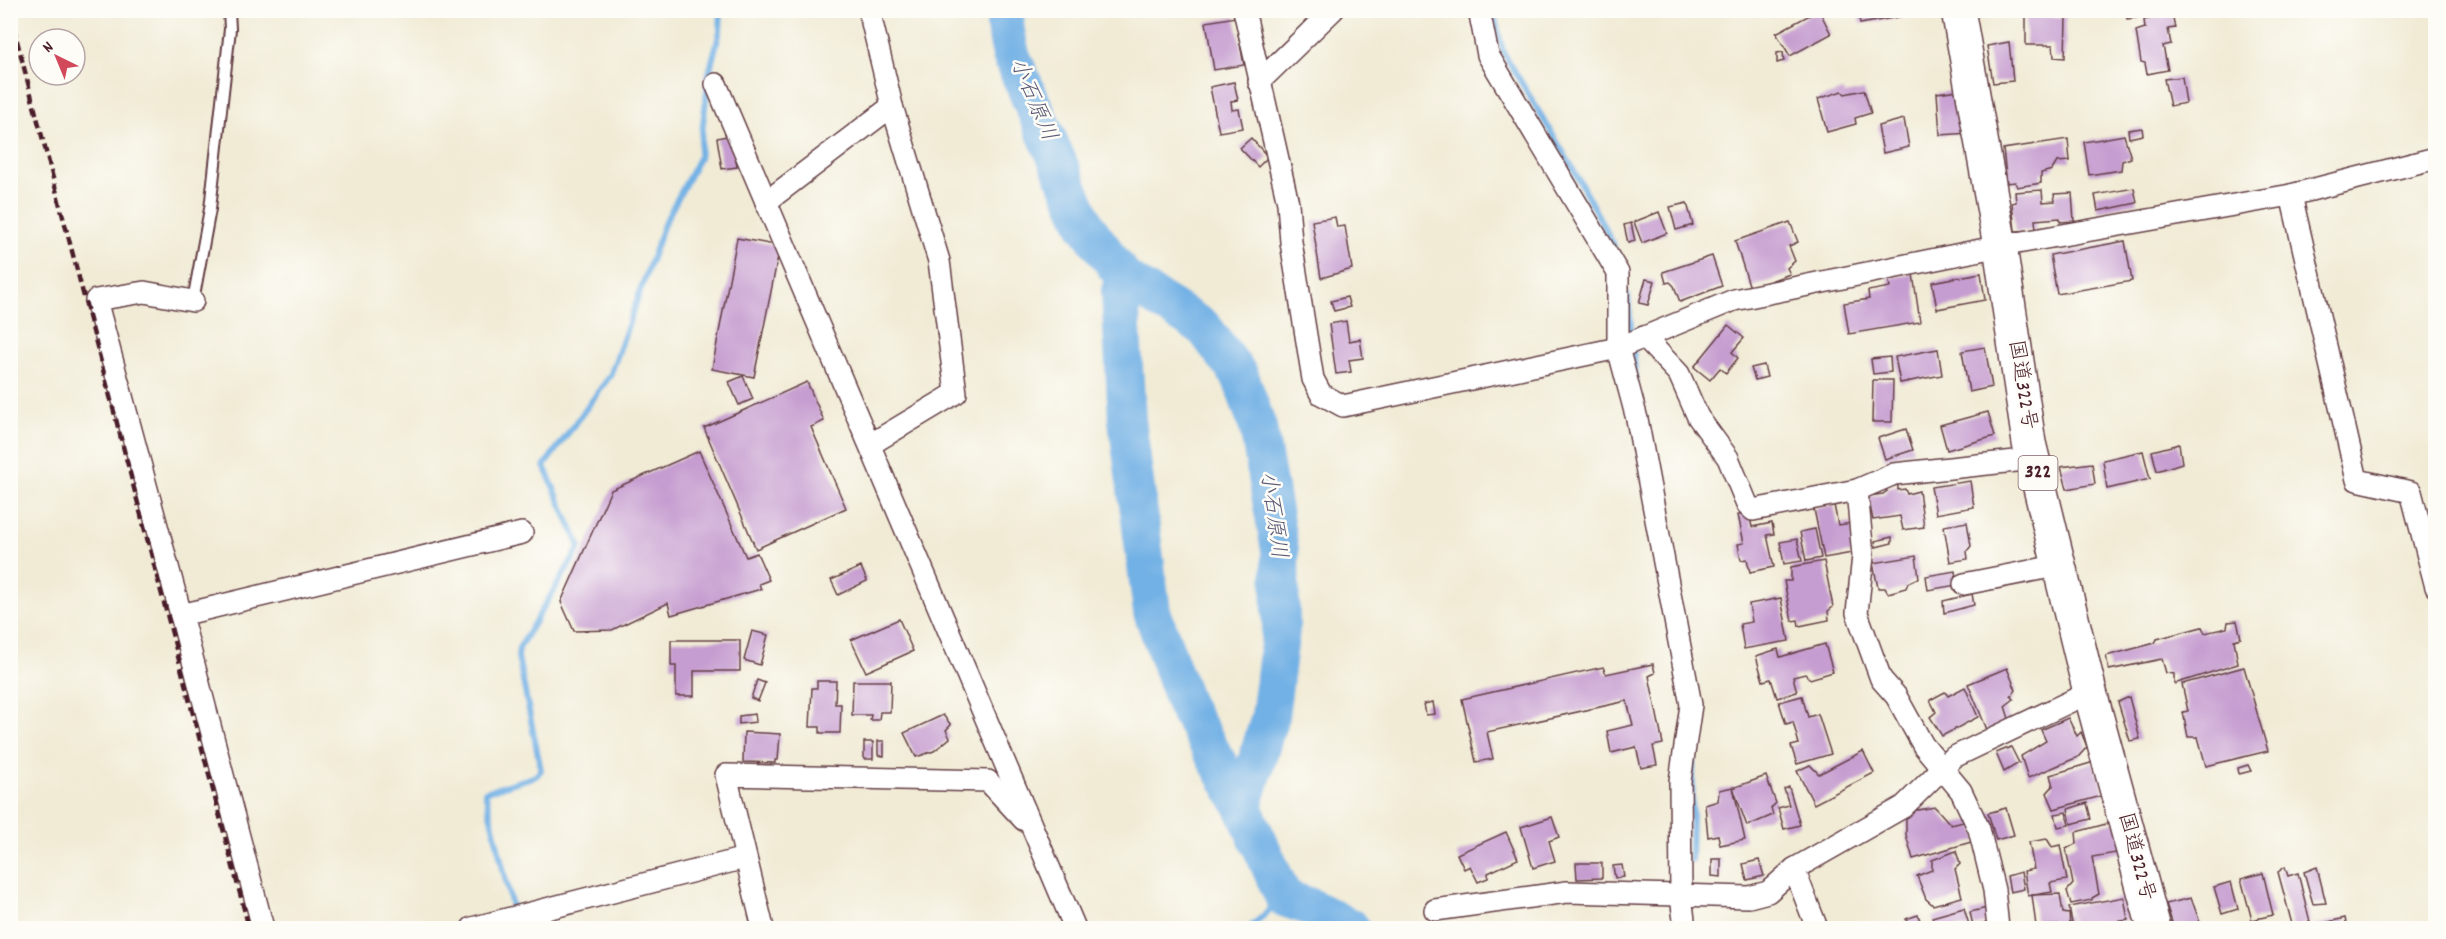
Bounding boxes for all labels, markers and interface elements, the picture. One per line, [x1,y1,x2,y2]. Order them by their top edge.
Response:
north arrow [27,27,87,87]
text: N [38,37,59,59]
water label: 小石原川 [1001,53,1063,147]
street label: 国道322号 [1999,338,2043,432]
road number: 322 [2018,456,2058,490]
water label: 小石原川 [1251,469,1293,561]
street label: 国道322号 [2109,809,2161,905]

